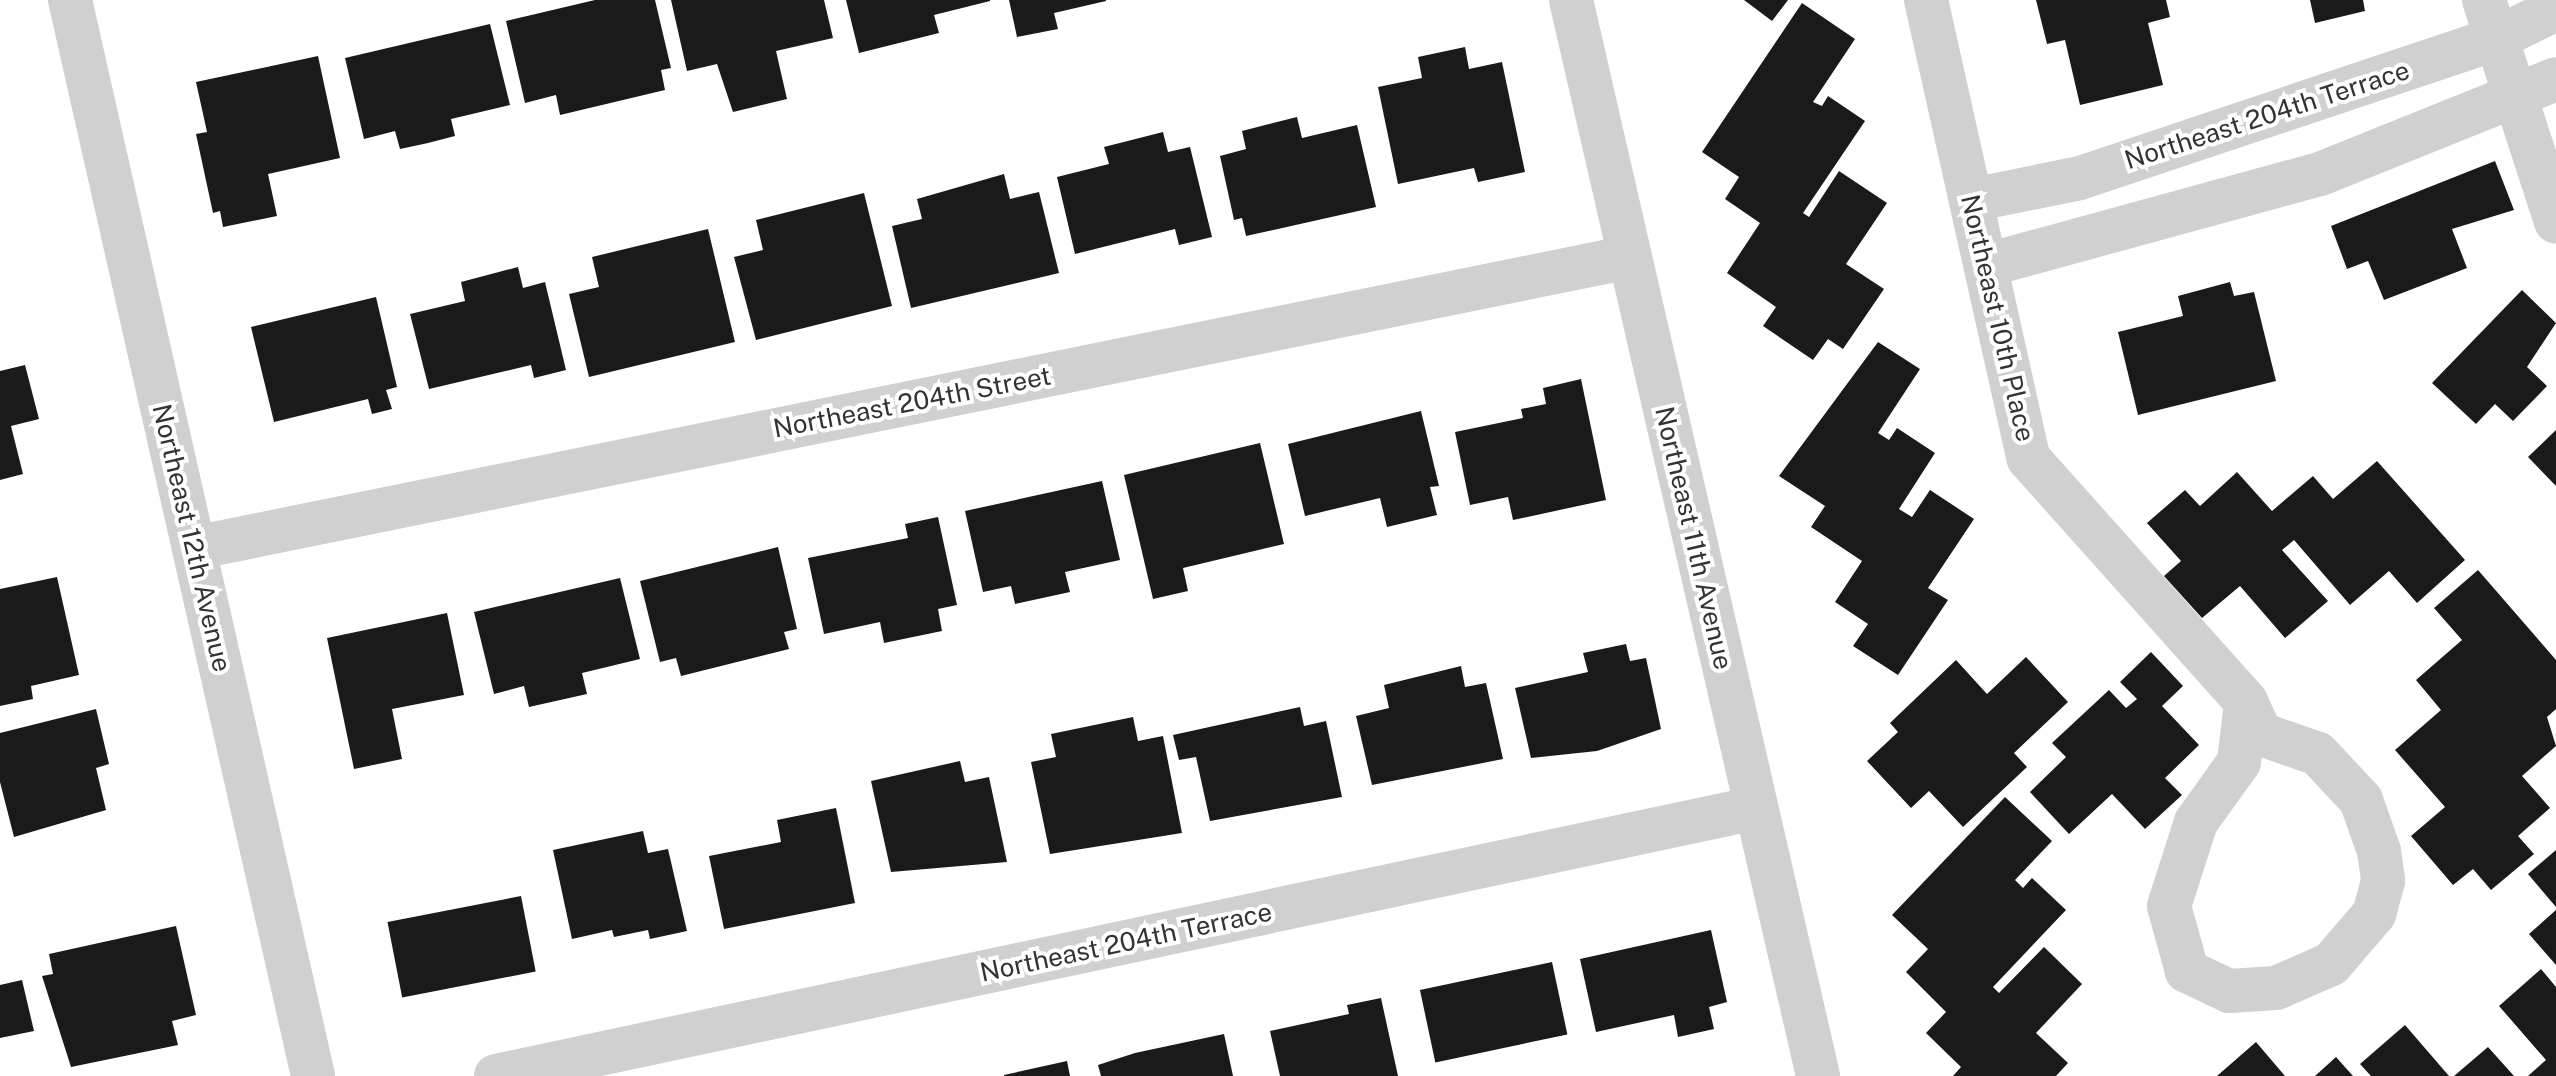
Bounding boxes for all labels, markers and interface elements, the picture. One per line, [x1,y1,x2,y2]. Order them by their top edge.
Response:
street label: Northeast 204th Terrace [2121,54,2413,176]
street label: Northeast 10th Place [1954,191,2042,445]
street label: Northeast 204th Street [771,360,1053,444]
street label: Northeast 12th Avenue [146,401,238,675]
street label: Northeast 11th Avenue [1649,403,1739,673]
street label: Northeast 204th Terrace [977,896,1275,988]

